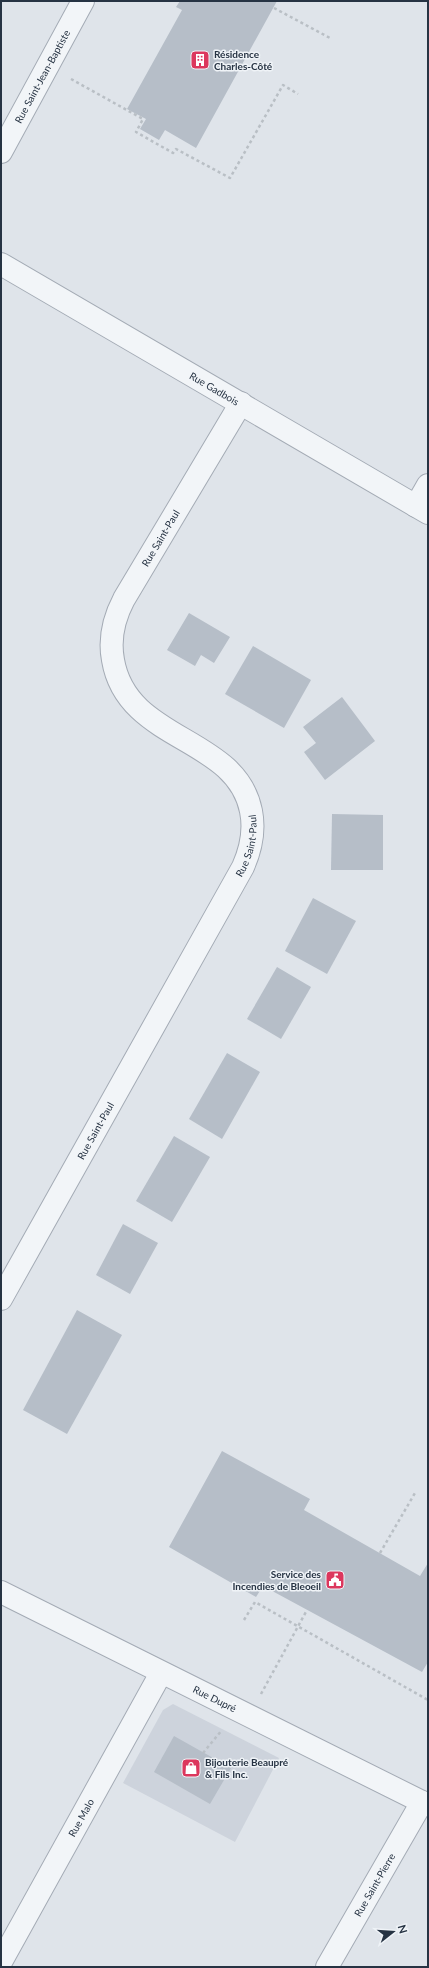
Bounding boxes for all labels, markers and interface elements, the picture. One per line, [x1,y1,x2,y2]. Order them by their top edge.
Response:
street label: Rue Saint-Jean-Baptiste [12,28,72,125]
place label: Résidence Charles-Côté [214,48,273,72]
building icon: Résidence Charles-Côté [189,49,211,71]
street label: Rue Gadbois [187,369,241,408]
street label: Rue Saint-Paul [139,508,182,569]
street label: Rue Saint-Paul [233,814,259,879]
street label: Rue Saint-Paul [74,1100,116,1161]
place label: Service des Incendies de Bleoeil [232,1568,322,1592]
public building icon: Service des Incendies de Bleoeil [324,1569,346,1591]
street label: Rue Dupré [191,1683,239,1715]
place label: Bijouterie Beaupré & Fils Inc. [205,1756,289,1780]
shop icon: Bijouterie Beaupré & Fils Inc. [180,1757,202,1779]
street label: Rue Malo [66,1796,96,1839]
street label: Rue Saint-Pierre [351,1851,397,1918]
north arrow [373,1912,413,1952]
text: N [396,1923,410,1935]

